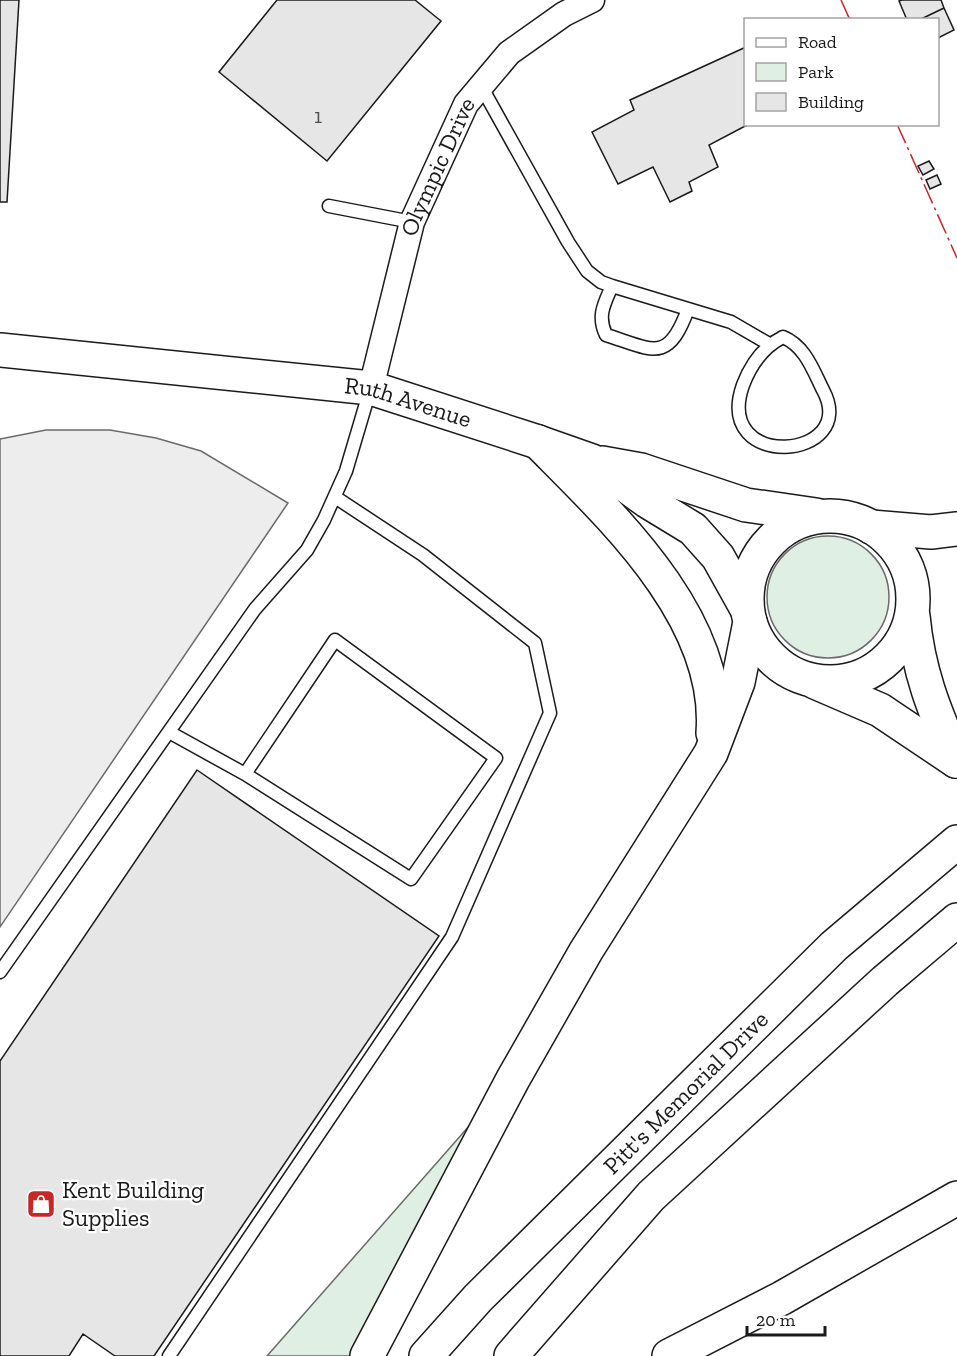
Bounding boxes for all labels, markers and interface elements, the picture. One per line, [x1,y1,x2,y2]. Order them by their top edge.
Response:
legend [744,18,939,126]
text: Road [798,31,837,53]
text: Park [798,61,834,83]
street label: Olympic Drive [394,90,481,239]
text: Building [798,91,864,113]
house number: 1 [314,103,322,128]
street label: Ruth Avenue [343,370,475,434]
street label: Pitt's Memorial Drive [597,1004,774,1180]
place label: Kent Building Supplies [62,1175,204,1232]
shop icon: Kent Building Supplies [25,1188,57,1220]
scale bar [747,1299,825,1337]
text: 20 m [756,1309,796,1331]

